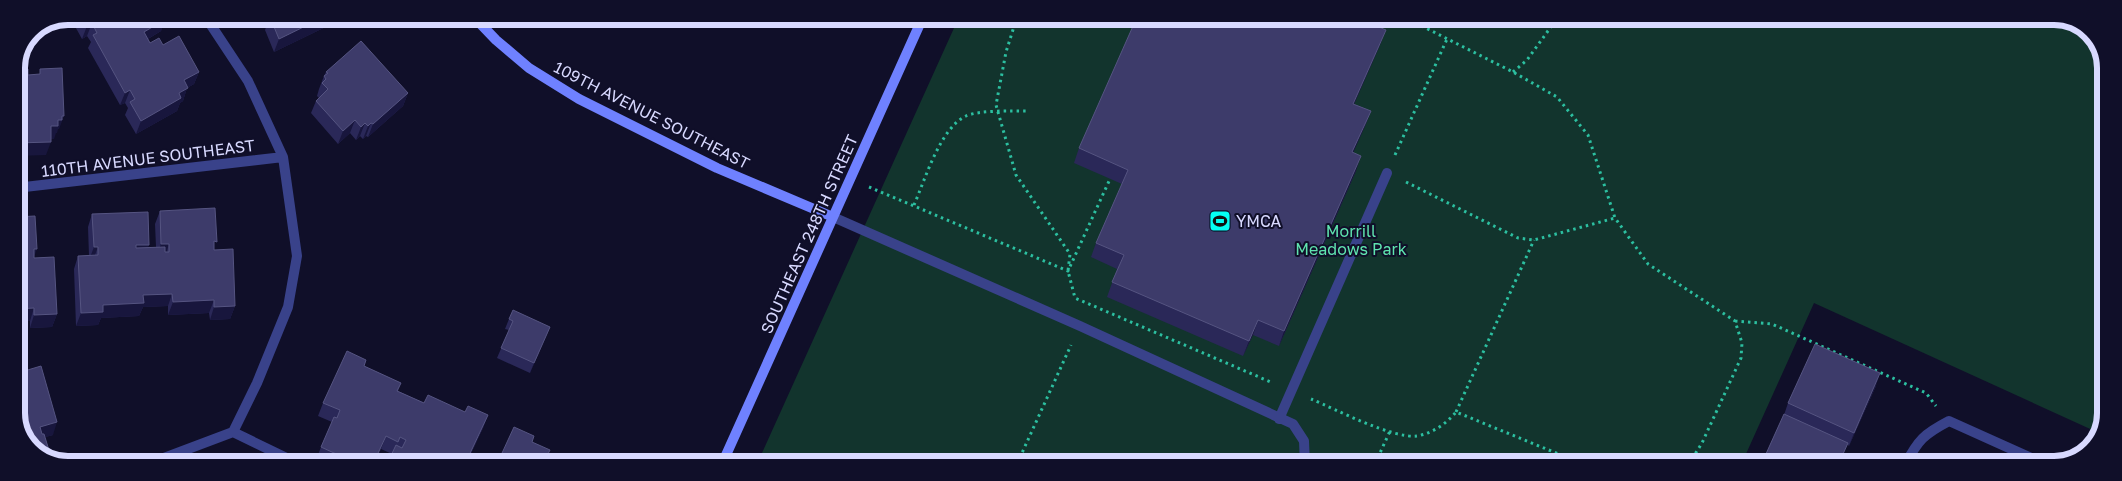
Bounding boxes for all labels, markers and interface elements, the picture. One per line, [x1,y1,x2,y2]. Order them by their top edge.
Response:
street label: 109TH AVENUE SOUTHEAST [551,57,753,173]
street label: SOUTHEAST 248TH STREET [756,131,862,337]
street label: 110TH AVENUE SOUTHEAST [40,135,256,181]
sports icon: YMCA [1208,209,1232,233]
place label: YMCA [1236,211,1282,231]
park label: Morrill Meadows Park [1295,221,1407,259]

